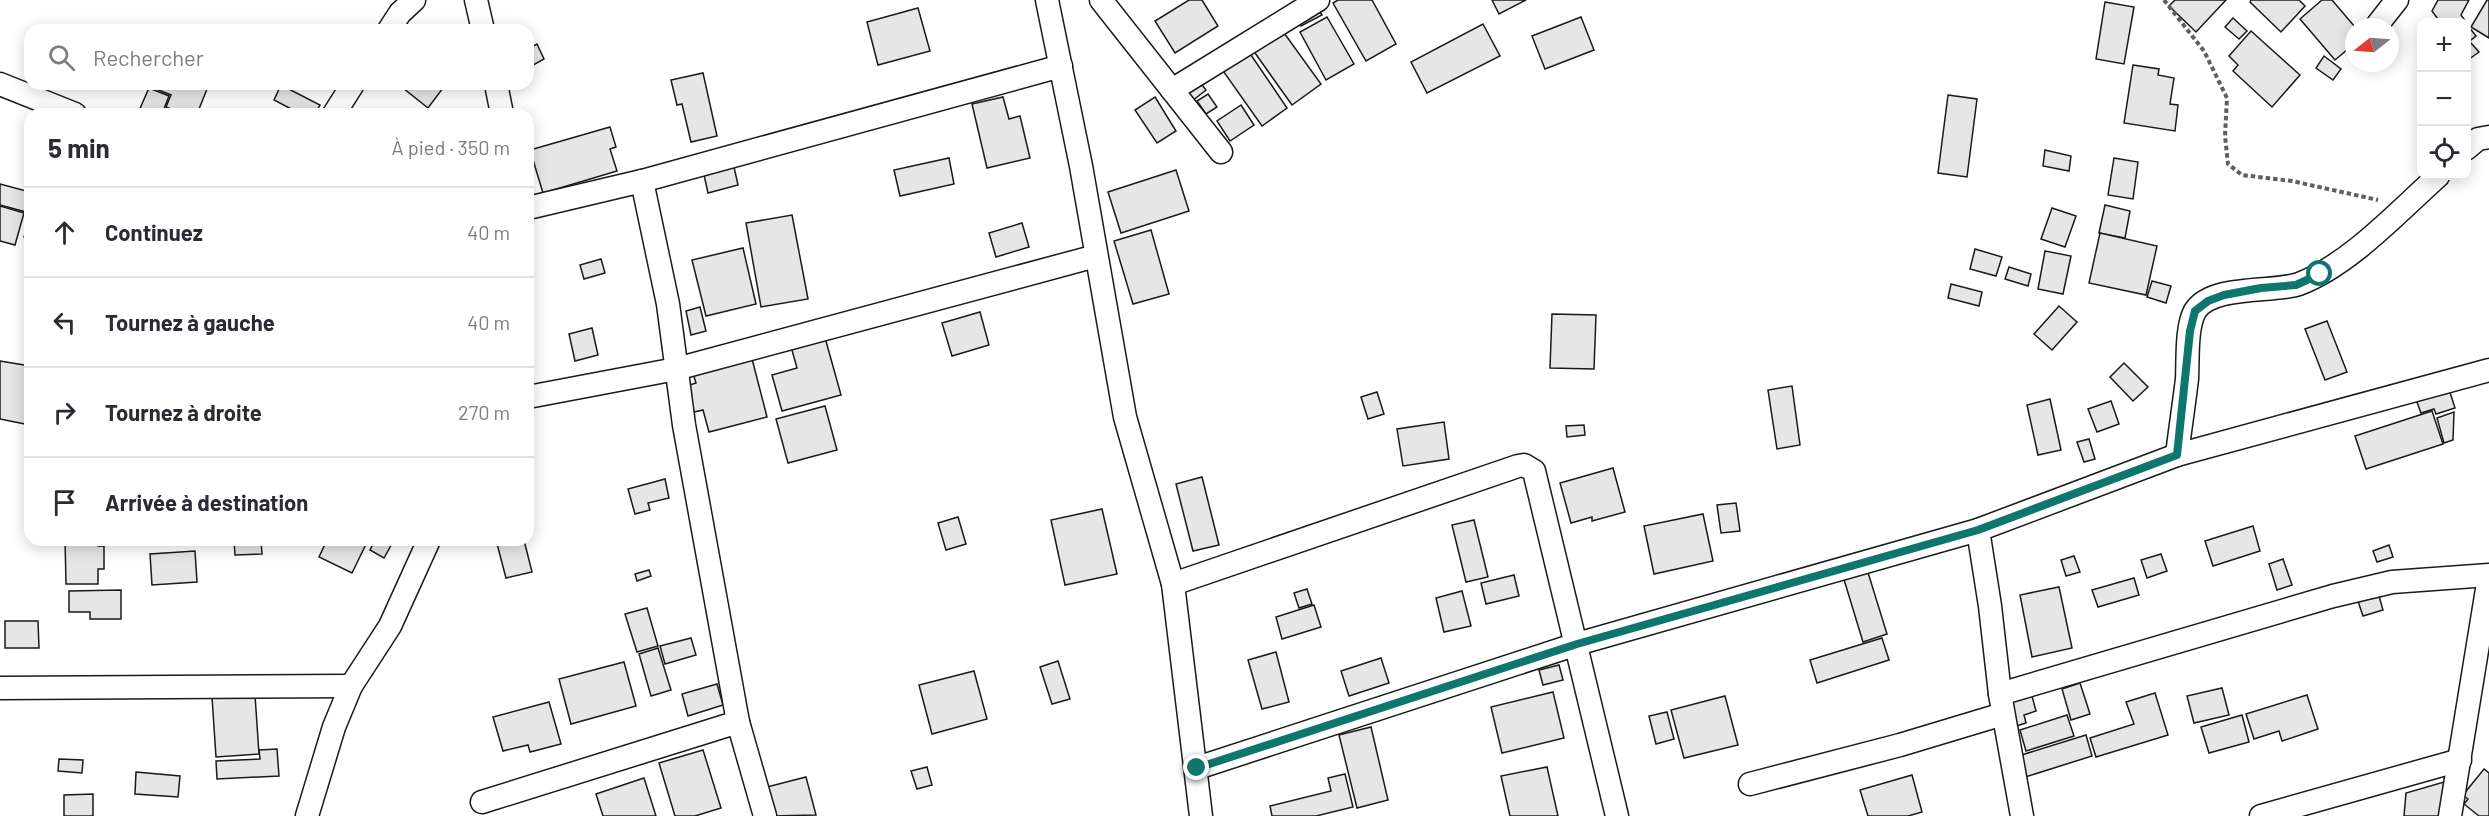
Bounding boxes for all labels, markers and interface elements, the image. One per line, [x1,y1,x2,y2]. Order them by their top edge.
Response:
north arrow [2345,18,2399,72]
map controls [2417,18,2471,180]
button: + [2417,18,2471,72]
search box [24,24,534,90]
icon: search [45,41,78,74]
text: Rechercher [93,44,204,70]
button: − [2417,72,2471,126]
button: locate [2417,126,2471,180]
text: 5 min [48,132,110,163]
text: À pied · 350 m [392,135,510,159]
icon: ahead [48,216,81,249]
text: Continuez [105,219,203,245]
text: 40 m [467,220,510,244]
route start [2306,260,2332,286]
icon: left [48,306,81,339]
text: Tournez à gauche [105,309,275,335]
text: 40 m [467,310,510,334]
icon: right [48,396,81,429]
text: Tournez à droite [105,399,262,425]
text: 270 m [458,400,510,424]
icon: arrive [48,486,81,519]
text: Arrivée à destination [105,489,308,515]
route end [1183,754,1209,780]

